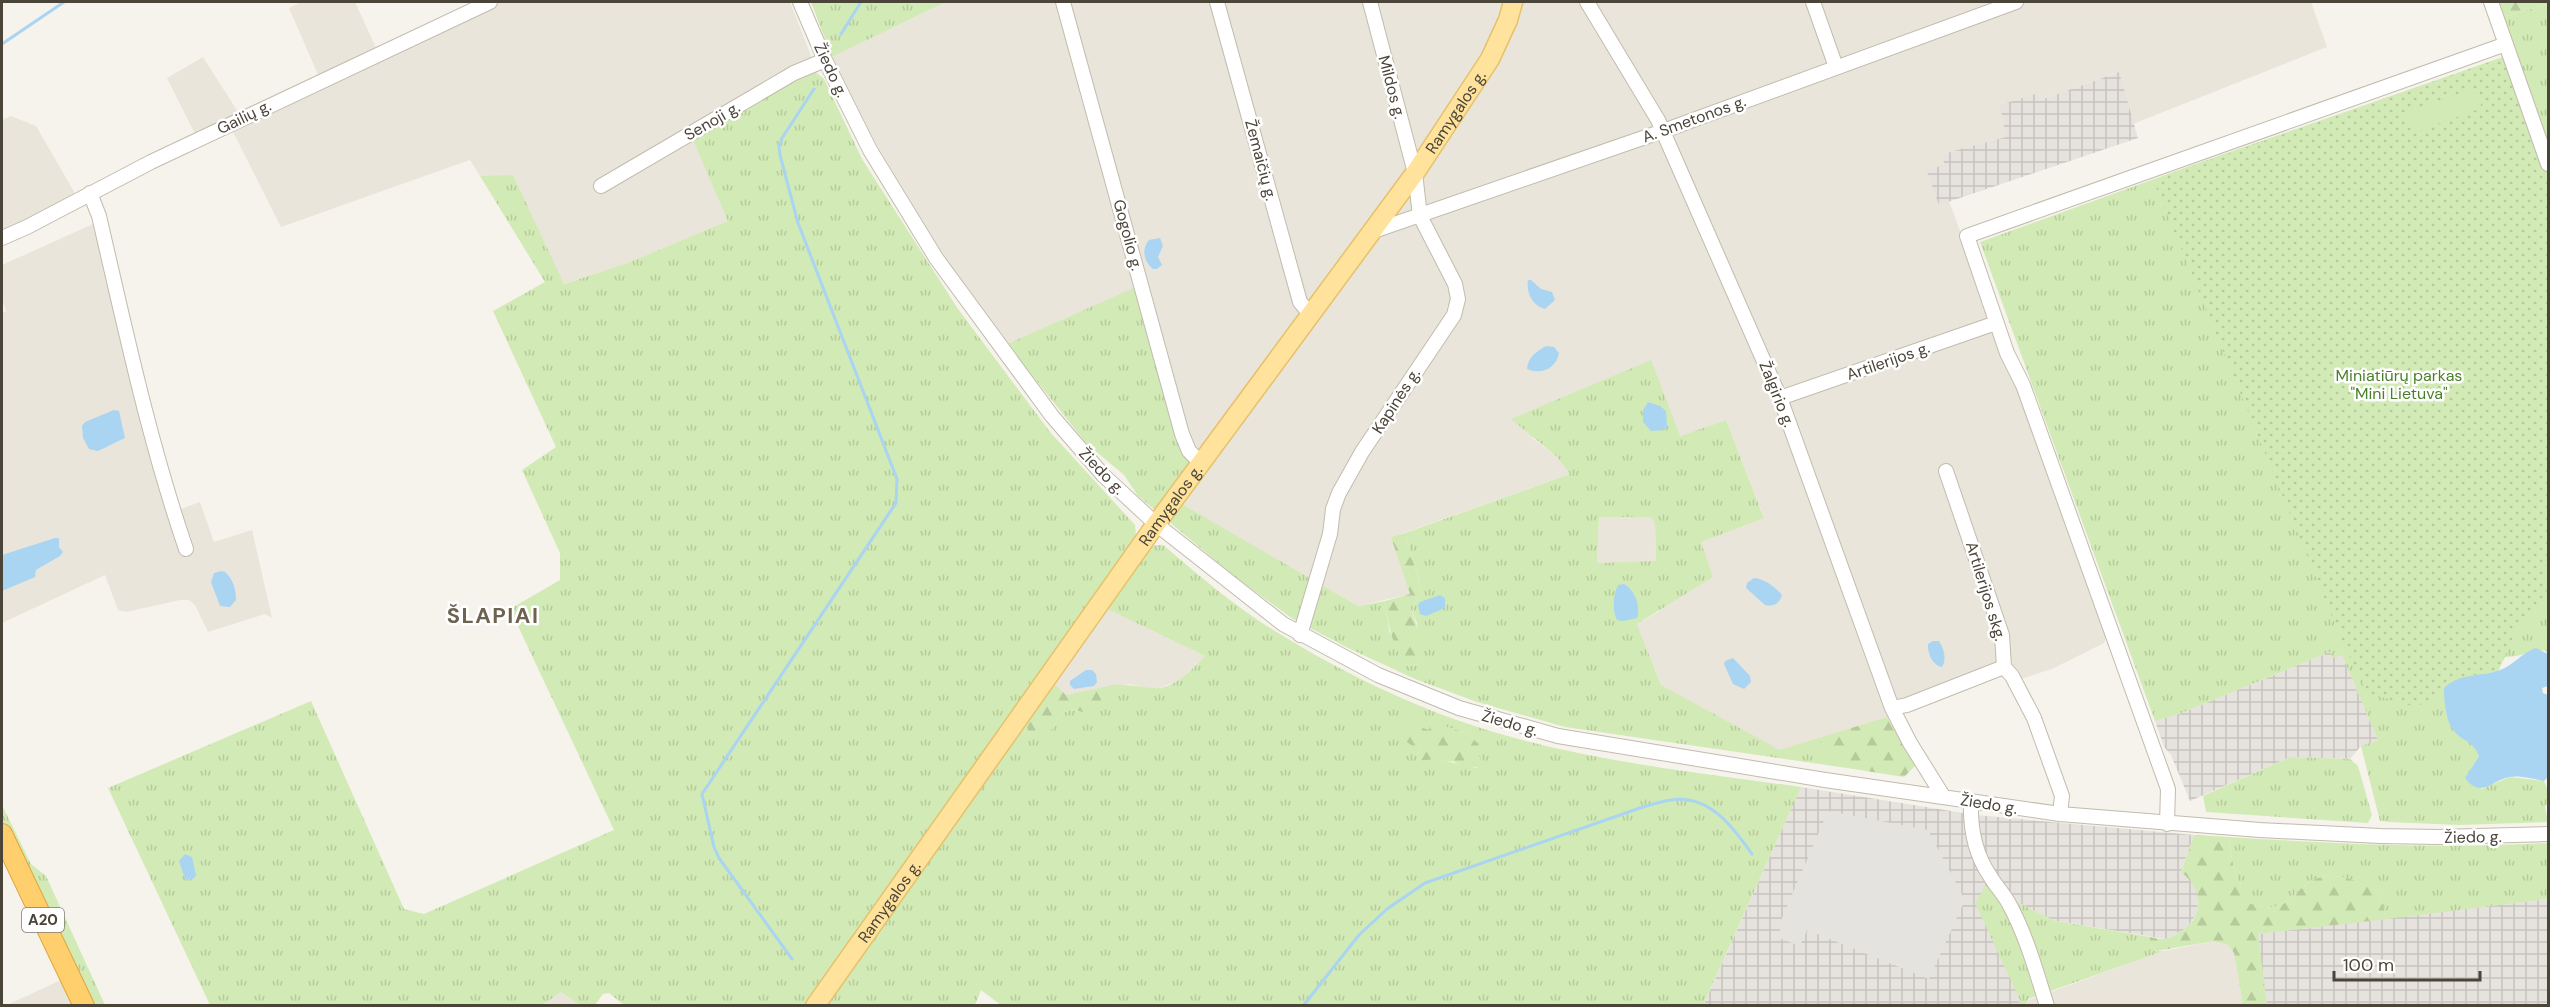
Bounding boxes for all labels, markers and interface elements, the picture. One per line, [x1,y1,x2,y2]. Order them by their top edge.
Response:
street label: Žiedo g. [809,40,853,100]
street label: Mildos g. [1373,53,1411,121]
street label: Ramygalos g. [1420,66,1490,157]
street label: A. Smetonos g. [1639,90,1749,148]
street label: Gailių g. [214,95,274,139]
street label: Senoji g. [680,97,744,145]
street label: Žemaičių g. [1240,117,1282,203]
street label: Gogolio g. [1108,197,1148,273]
street label: Artilerijos g. [1844,337,1932,385]
street label: Žalgirio g. [1754,358,1800,430]
street label: Kapinės g. [1367,364,1425,438]
park label: Miniatiūrų parkas "Mini Lietuva" [2336,365,2462,404]
street label: Žiedo g. [1074,443,1130,499]
street label: Ramygalos g. [1133,460,1207,550]
street label: Artilerijos skg. [1961,539,2011,643]
district label: ŠLAPIAI [447,601,539,630]
street label: Žiedo g. [1479,705,1541,741]
street label: Žiedo g. [1959,789,2019,819]
street label: Žiedo g. [2444,826,2502,848]
street label: Ramygalos g. [853,856,925,947]
road number: A20 [22,908,64,932]
scale bar [2334,944,2480,982]
text: 100 m [2343,953,2394,977]

